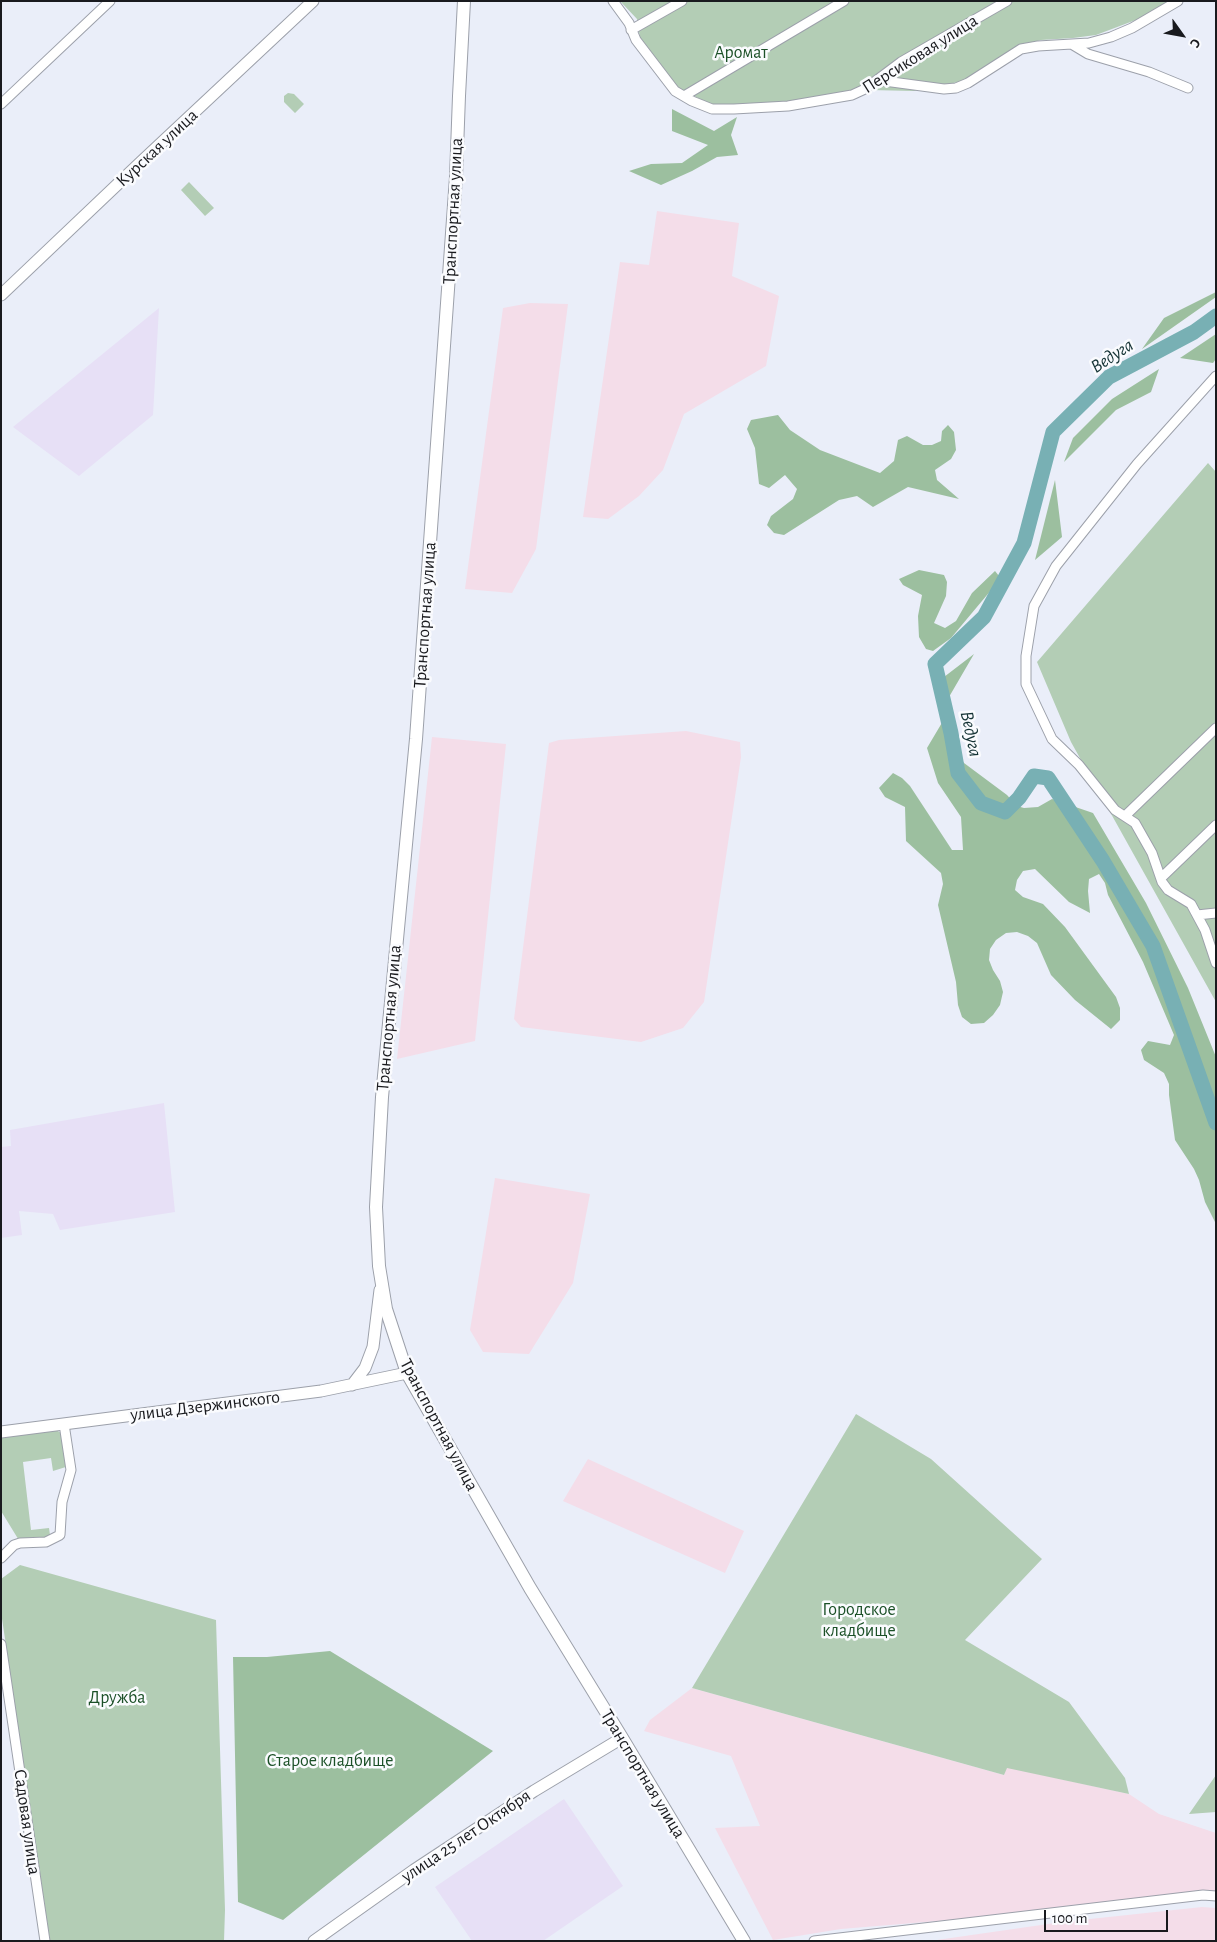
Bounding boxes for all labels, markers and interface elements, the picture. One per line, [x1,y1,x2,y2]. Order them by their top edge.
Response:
street label: Персиковая улица [858,10,982,98]
north arrow [1157,10,1207,60]
text: С [1187,36,1203,50]
park label: Аромат [714,42,768,64]
street label: Курская улица [112,105,202,191]
street label: Транспортная улица [438,137,468,285]
water label: Ведуга [1086,334,1138,378]
street label: Транспортная улица [409,541,441,689]
water label: Ведуга [955,709,987,759]
street label: Транспортная улица [372,944,406,1092]
street label: Транспортная улица [395,1355,483,1495]
street label: улица Дзержинского [129,1386,281,1426]
park label: Городское кладбище [822,1599,896,1642]
park label: Дружба [88,1687,146,1709]
street label: Транспортная улица [596,1706,690,1842]
park label: Старое кладбище [267,1750,393,1772]
street label: Садовая улица [9,1768,45,1876]
street label: улица 25 лет Октября [397,1785,535,1887]
scale bar [1047,1900,1171,1932]
text: 100 m [1052,1911,1087,1926]

